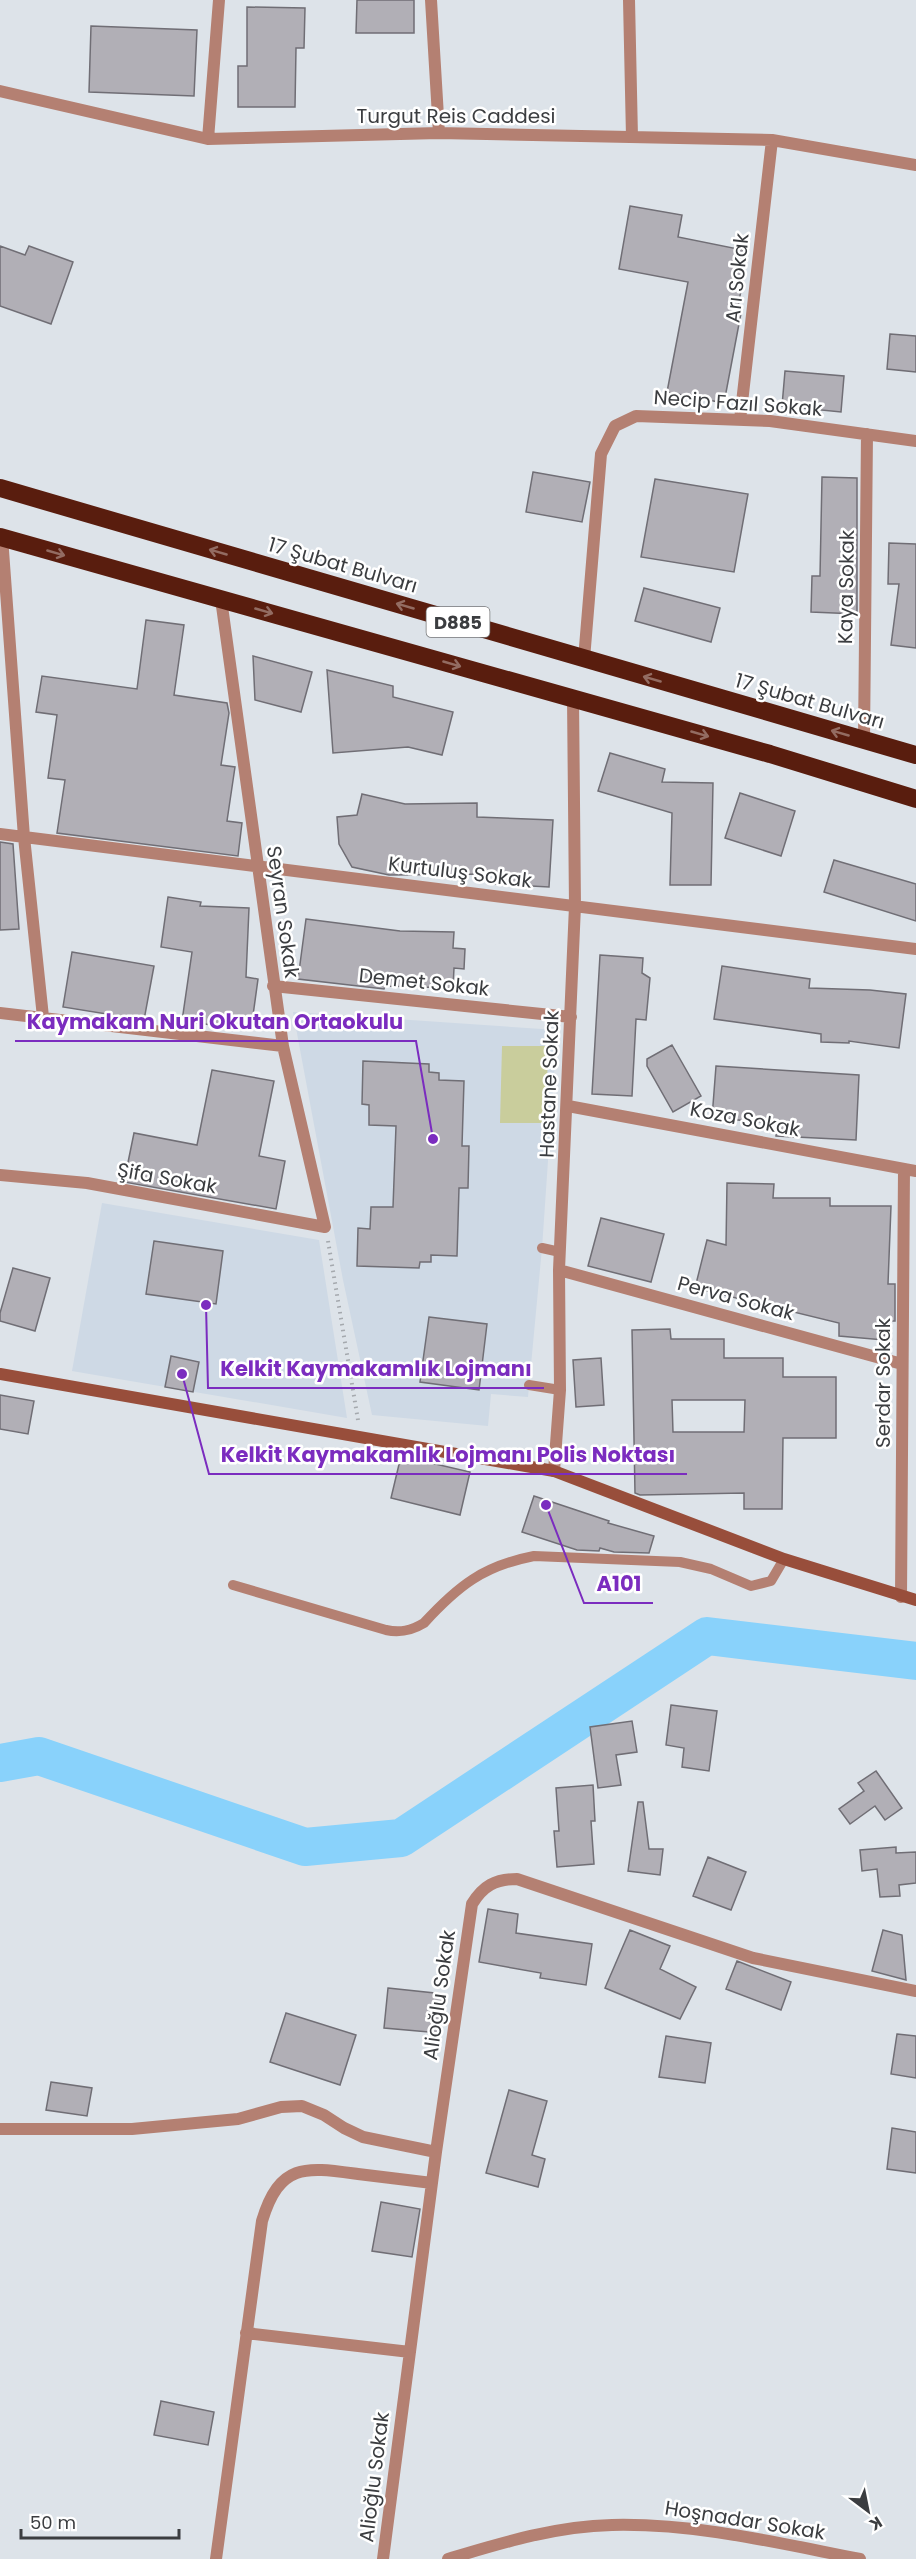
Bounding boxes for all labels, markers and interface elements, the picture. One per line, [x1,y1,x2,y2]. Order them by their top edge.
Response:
street label: Turgut Reis Caddesi [356,102,556,130]
street label: Arı Sokak [718,231,756,324]
street label: Necip Fazıl Sokak [653,383,824,423]
street label: Kaya Sokak [831,529,861,644]
street label: 17 Şubat Bulvarı [265,530,421,600]
one-way arrow [209,546,228,557]
one-way arrow [46,547,65,559]
one-way arrow [396,600,415,611]
one-way arrow [254,606,273,618]
road number: D885 [426,607,490,637]
one-way arrow [442,659,461,670]
street label: 17 Şubat Bulvarı [732,666,888,736]
one-way arrow [643,672,662,684]
one-way arrow [831,727,850,738]
one-way arrow [690,729,709,741]
street label: Seyran Sokak [260,844,306,981]
street label: Kurtuluş Sokak [387,849,534,895]
street label: Demet Sokak [357,961,491,1003]
callout: Kaymakam Nuri Okutan Ortaokulu [15,1002,416,1041]
text: Kaymakam Nuri Okutan Ortaokulu [27,1007,403,1036]
street label: Hastane Sokak [532,1009,566,1158]
street label: Koza Sokak [688,1095,803,1144]
street label: Şifa Sokak [115,1155,220,1201]
street label: Perva Sokak [674,1269,798,1327]
street label: Serdar Sokak [869,1317,897,1448]
callout: Kelkit Kaymakamlık Lojmanı [208,1349,544,1388]
text: Kelkit Kaymakamlık Lojmanı [220,1354,532,1383]
callout: Kelkit Kaymakamlık Lojmanı Polis Noktası [209,1435,687,1474]
text: Kelkit Kaymakamlık Lojmanı Polis Noktası [221,1440,675,1469]
callout: A101 [584,1564,653,1603]
text: A101 [597,1569,641,1598]
street label: Alioğlu Sokak [416,1927,462,2062]
street label: Alioğlu Sokak [352,2409,396,2544]
north arrow [838,2481,898,2541]
street label: Hoşnadar Sokak [663,2494,828,2547]
scale bar [21,2502,178,2540]
text: 50 m [30,2510,76,2535]
text: K [865,2511,887,2536]

